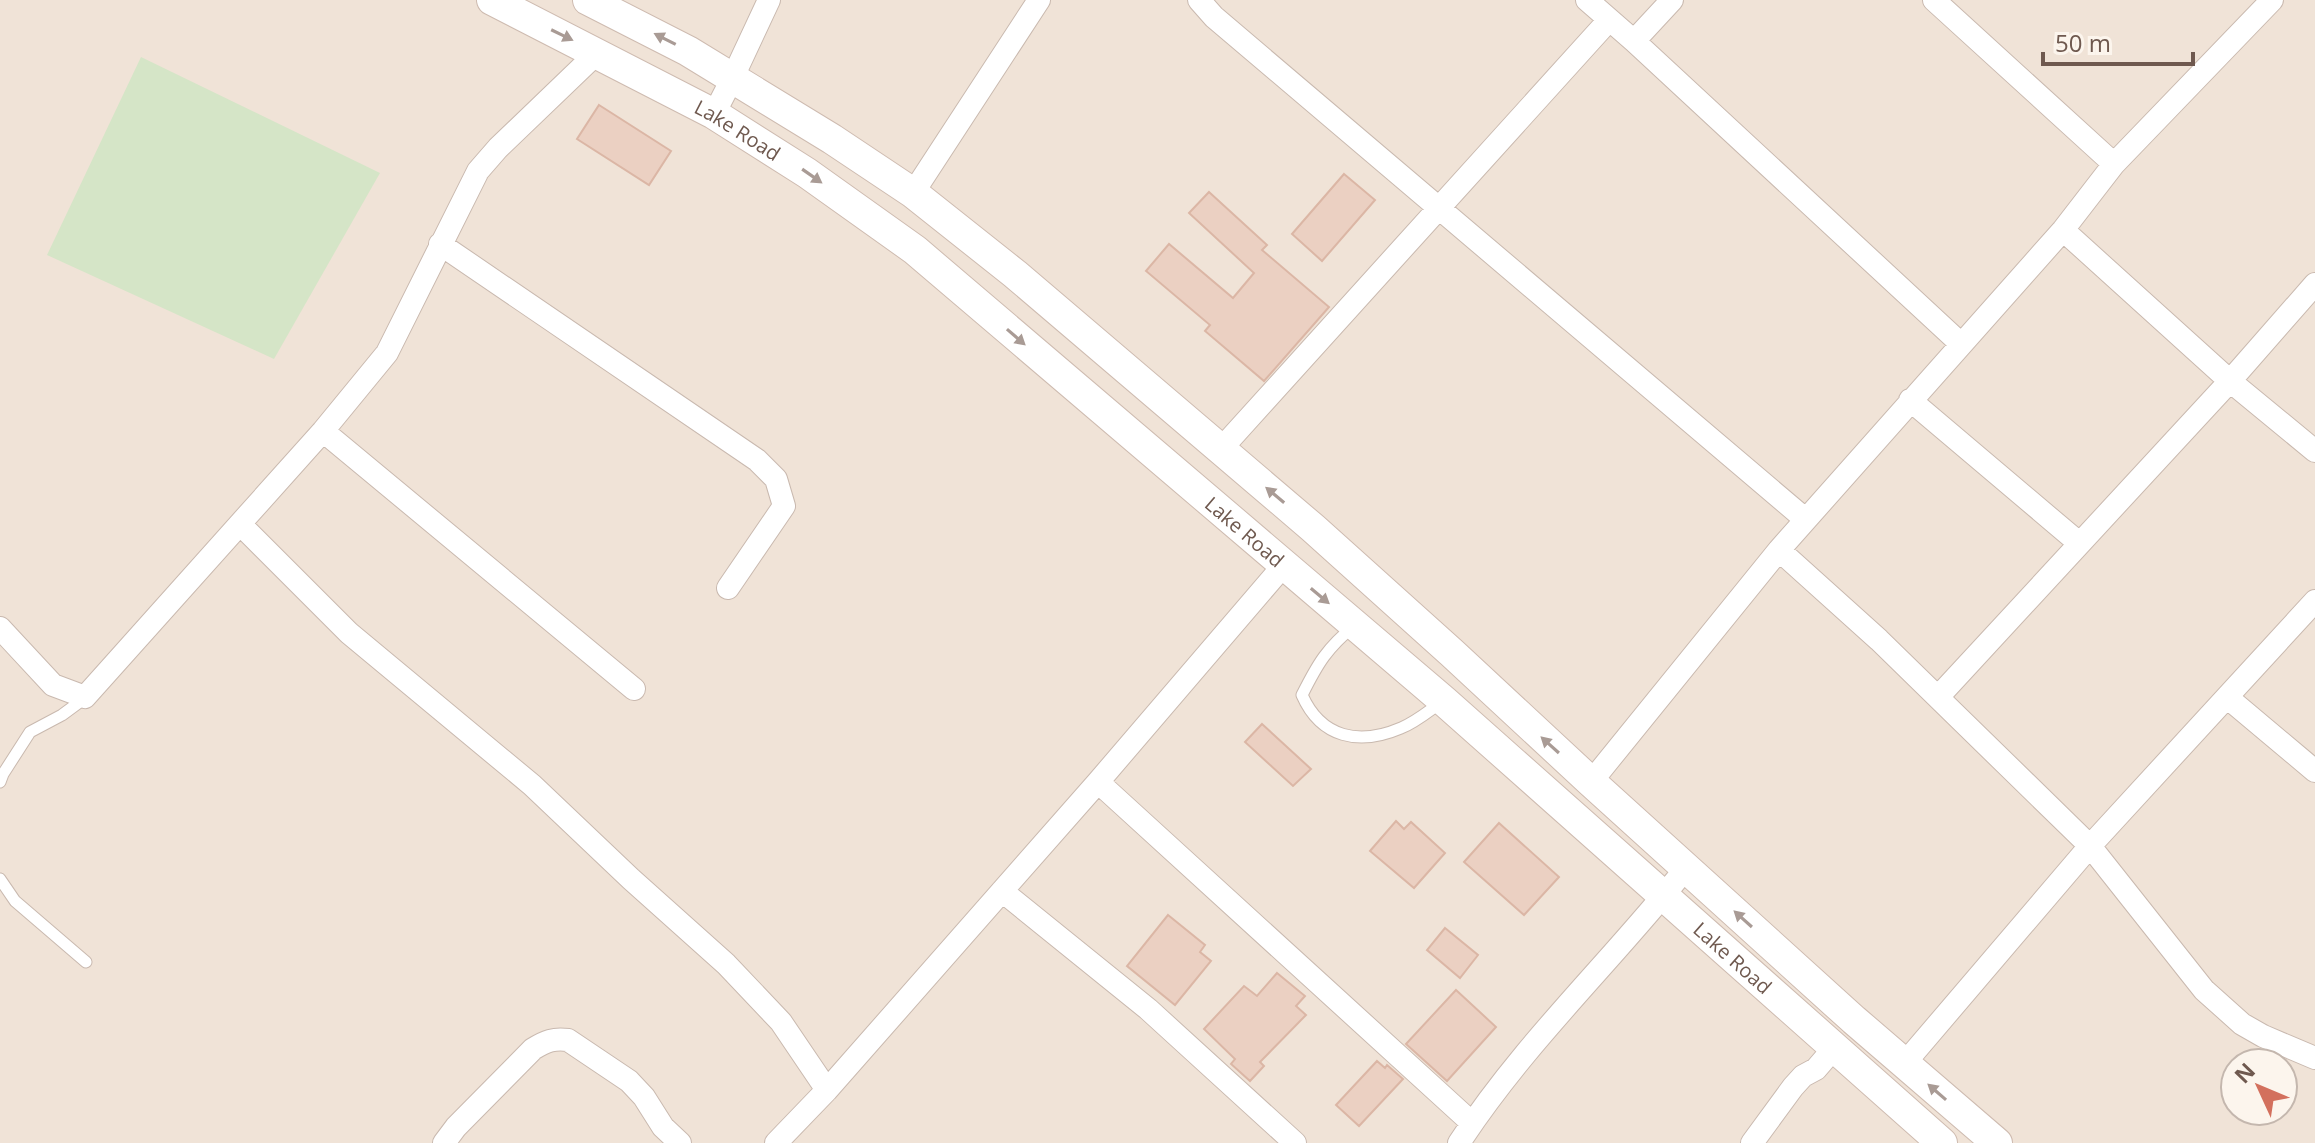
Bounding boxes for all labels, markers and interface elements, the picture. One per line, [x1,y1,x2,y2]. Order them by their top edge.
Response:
scale bar [2043,16,2193,66]
text: 50 m [2055,26,2111,59]
one-way arrow [550,28,573,42]
one-way arrow [654,33,677,46]
street label: Lake Road [690,93,786,166]
one-way arrow [801,168,823,183]
one-way arrow [1007,327,1026,345]
one-way arrow [1265,487,1285,504]
street label: Lake Road [1200,490,1290,573]
one-way arrow [1310,587,1330,604]
one-way arrow [1541,737,1560,755]
one-way arrow [1734,911,1753,929]
street label: Lake Road [1688,916,1778,1000]
north arrow [2219,1047,2299,1127]
text: N [2227,1056,2261,1089]
one-way arrow [1928,1084,1948,1101]

